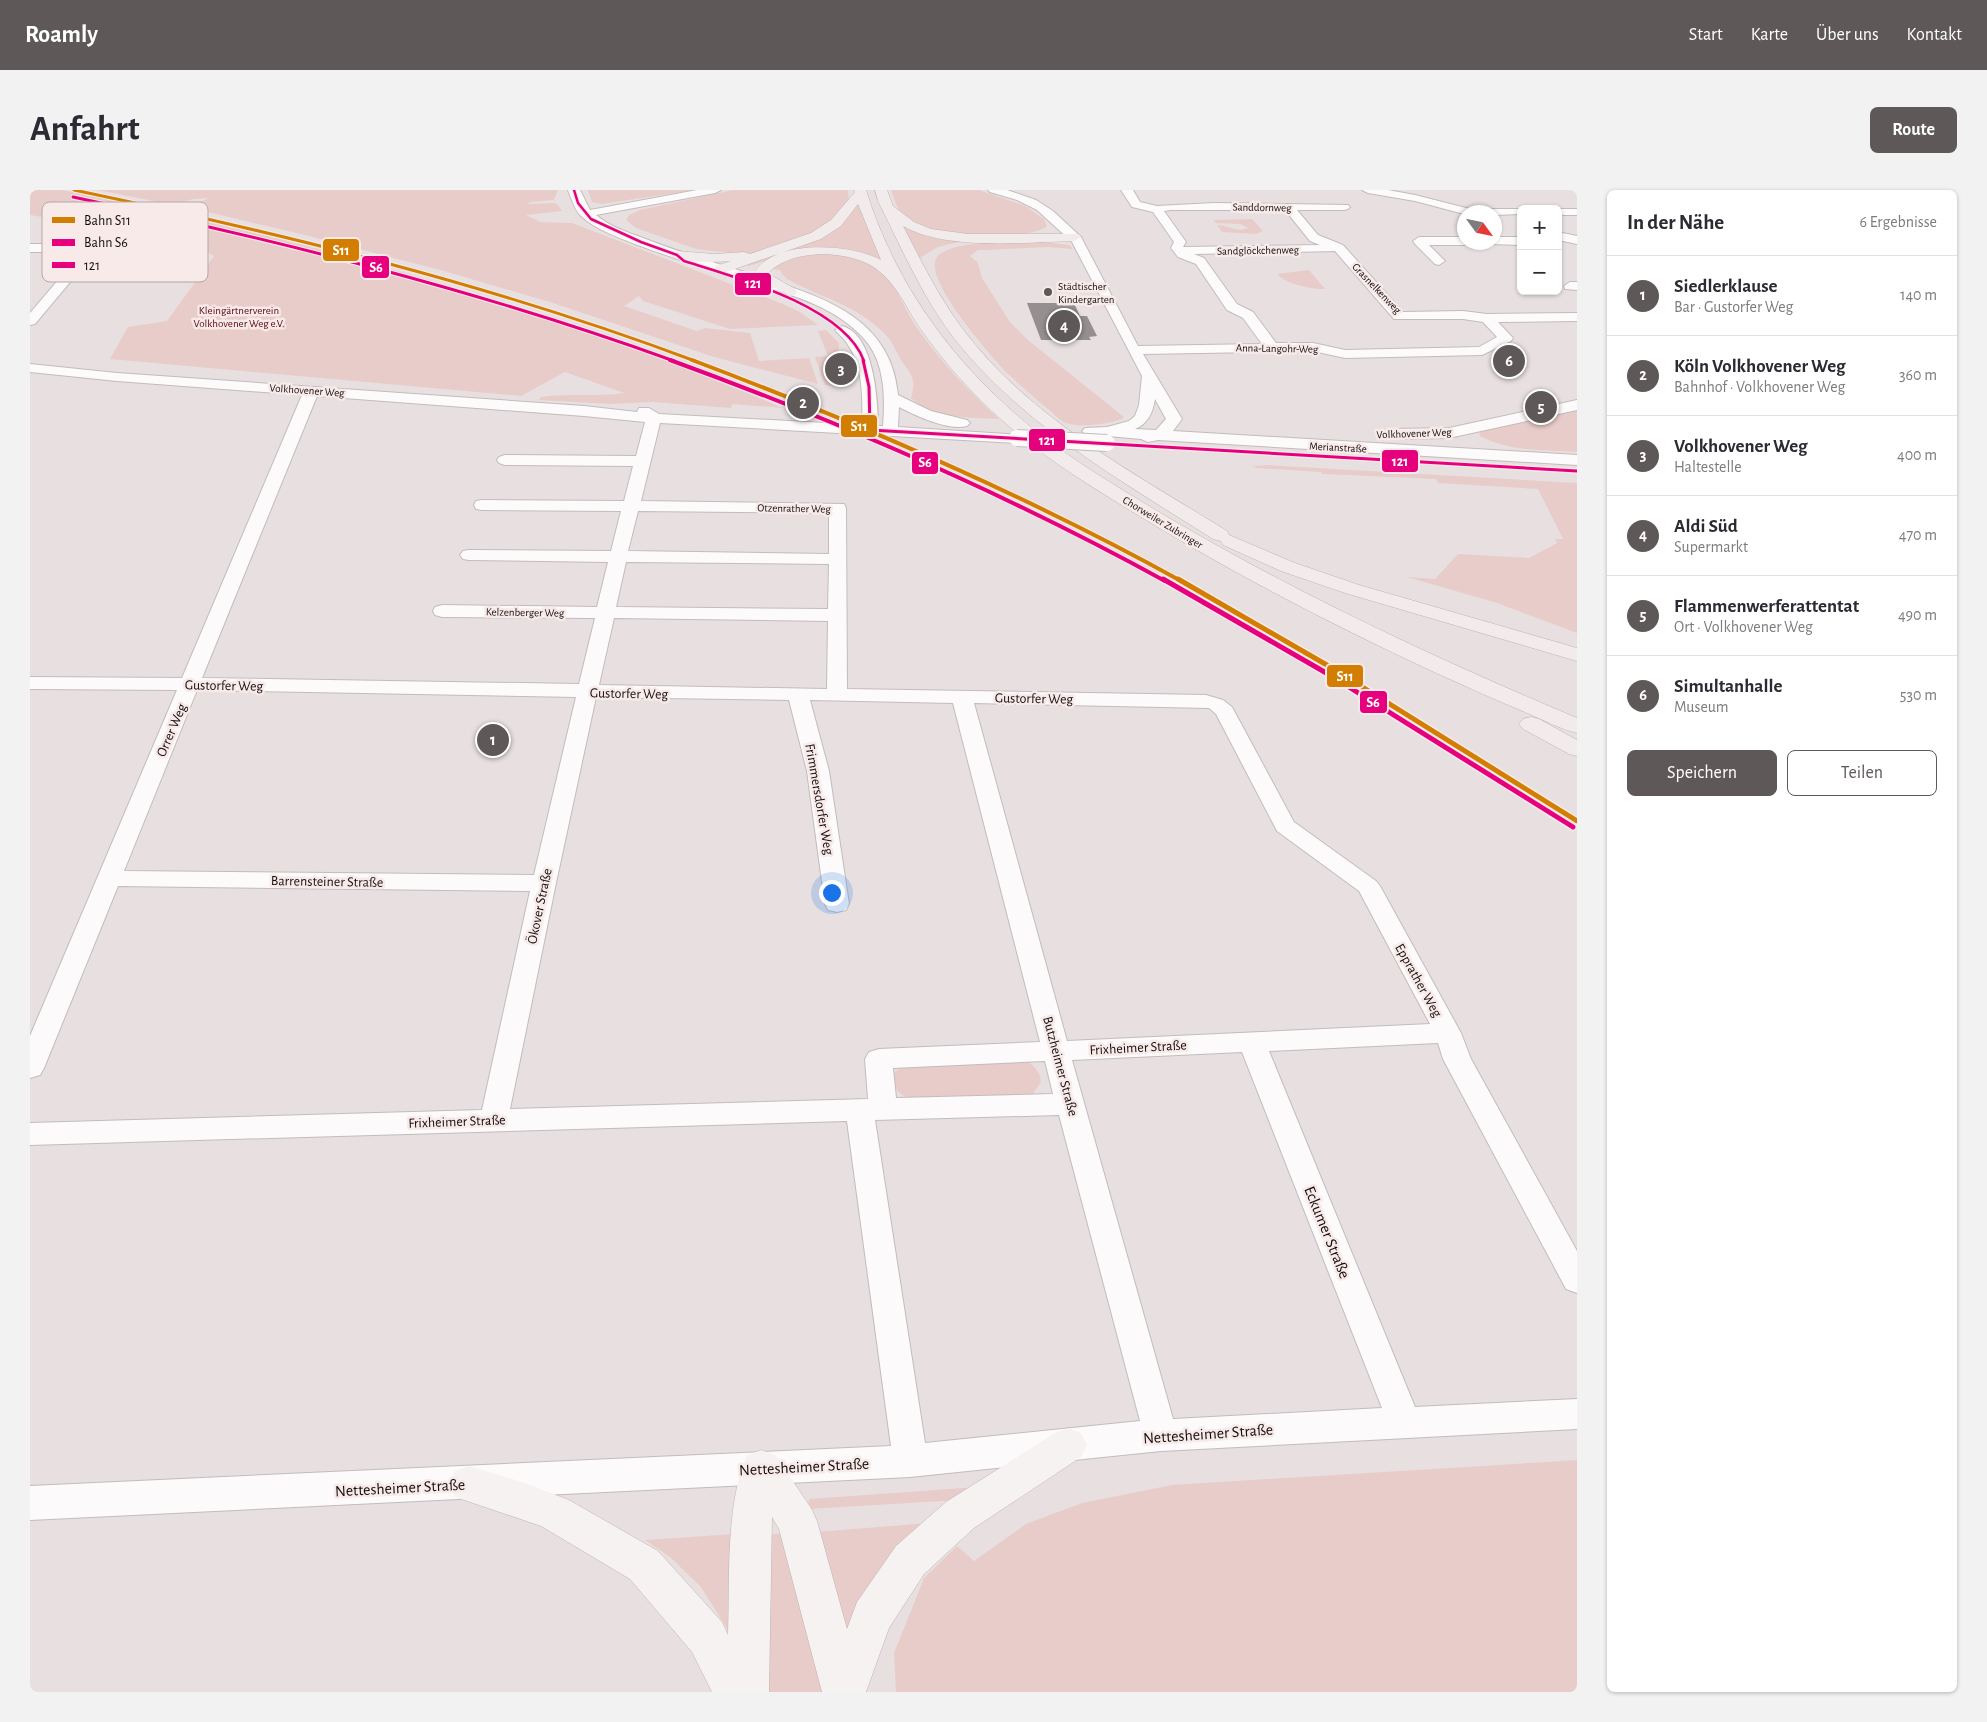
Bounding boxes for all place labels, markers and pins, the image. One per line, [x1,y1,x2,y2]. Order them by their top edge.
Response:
place label: Städtischer Kindergarten [1058,281,1115,305]
marker: Städtischer Kindergarten [1042,286,1054,298]
pin: 4 [1048,307,1080,345]
pin: 6 [1493,342,1525,380]
pin: 3 [825,350,857,388]
pin: 2 [787,384,819,422]
pin: 5 [1525,388,1557,426]
pin: 1 [477,721,509,759]

